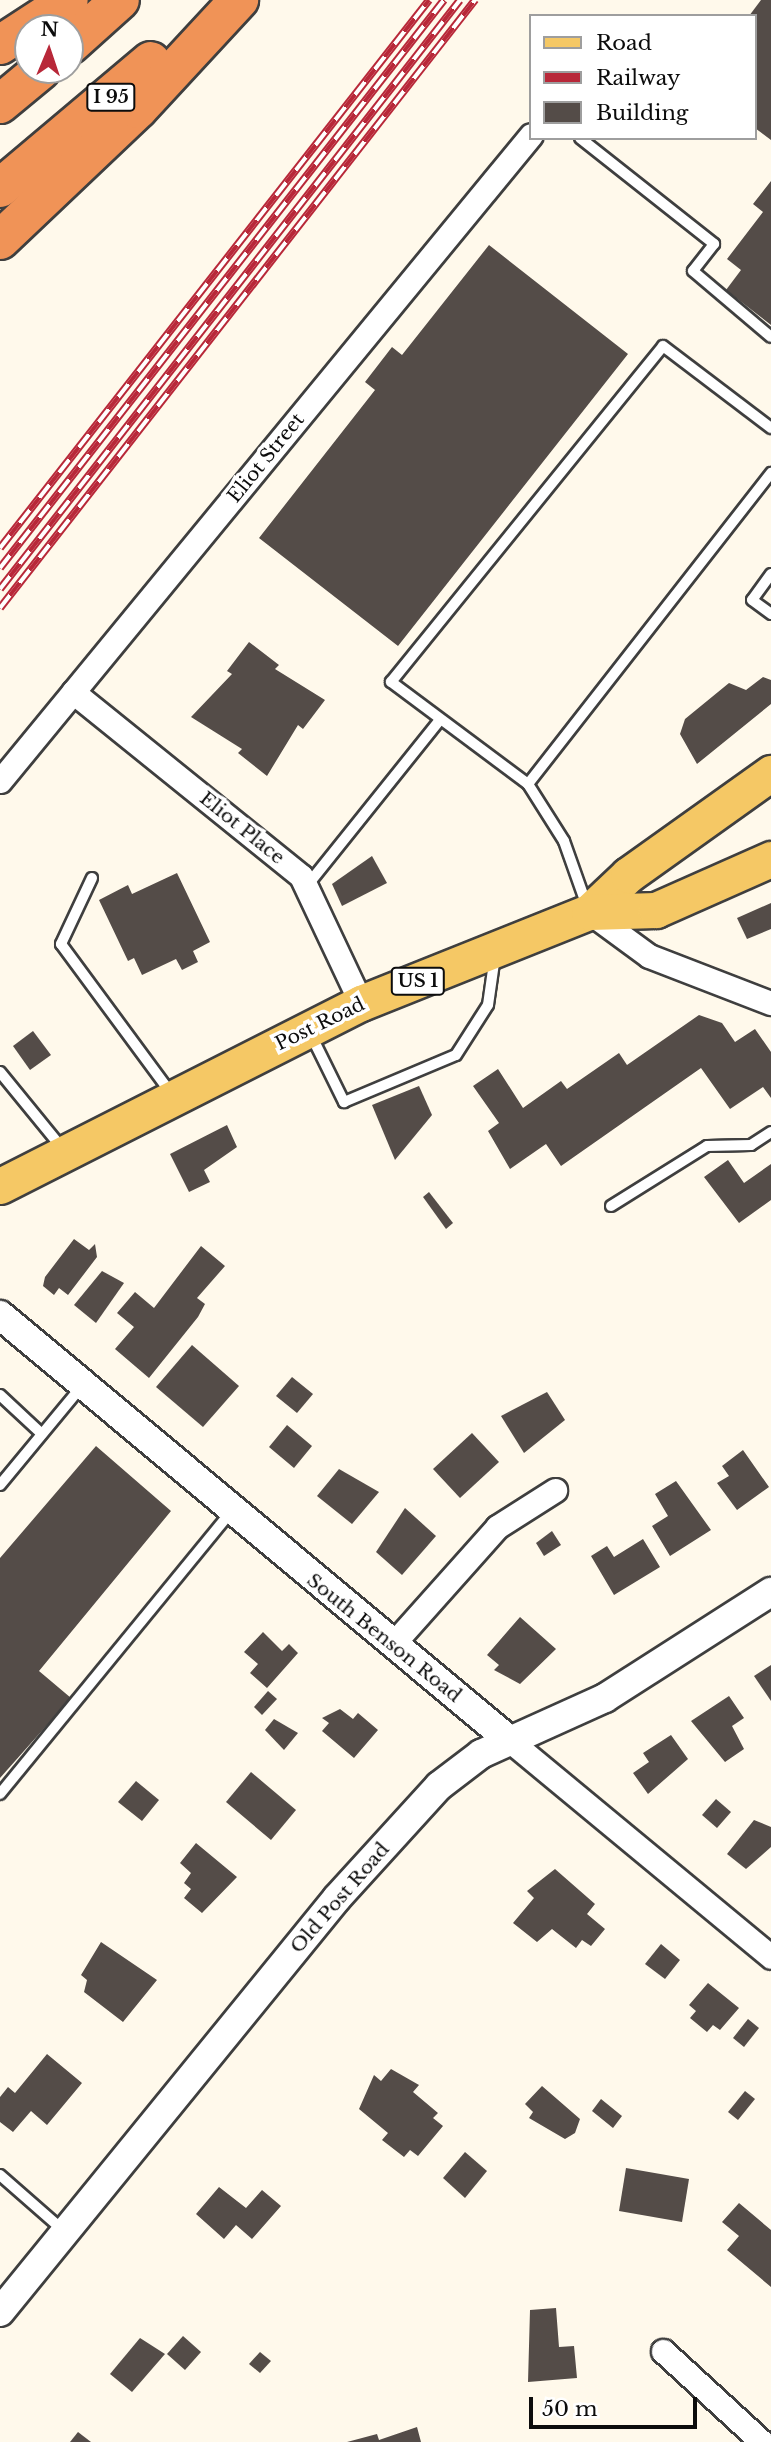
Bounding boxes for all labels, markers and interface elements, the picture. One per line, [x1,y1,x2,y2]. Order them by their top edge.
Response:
north arrow [14,14,84,84]
legend [530,14,757,140]
text: N [40,18,59,41]
text: Road [596,30,652,56]
text: Railway [596,65,680,91]
road number: I 95 [85,82,137,112]
text: Building [596,100,688,126]
street label: Eliot Street [223,409,309,507]
street label: Eliot Place [195,787,289,869]
road number: US 1 [390,966,446,996]
street label: Post Road [272,993,368,1055]
street label: South Benson Road [302,1569,466,1707]
street label: Old Post Road [286,1838,394,1958]
scale bar [533,2382,701,2426]
text: 50 m [542,2396,597,2422]

